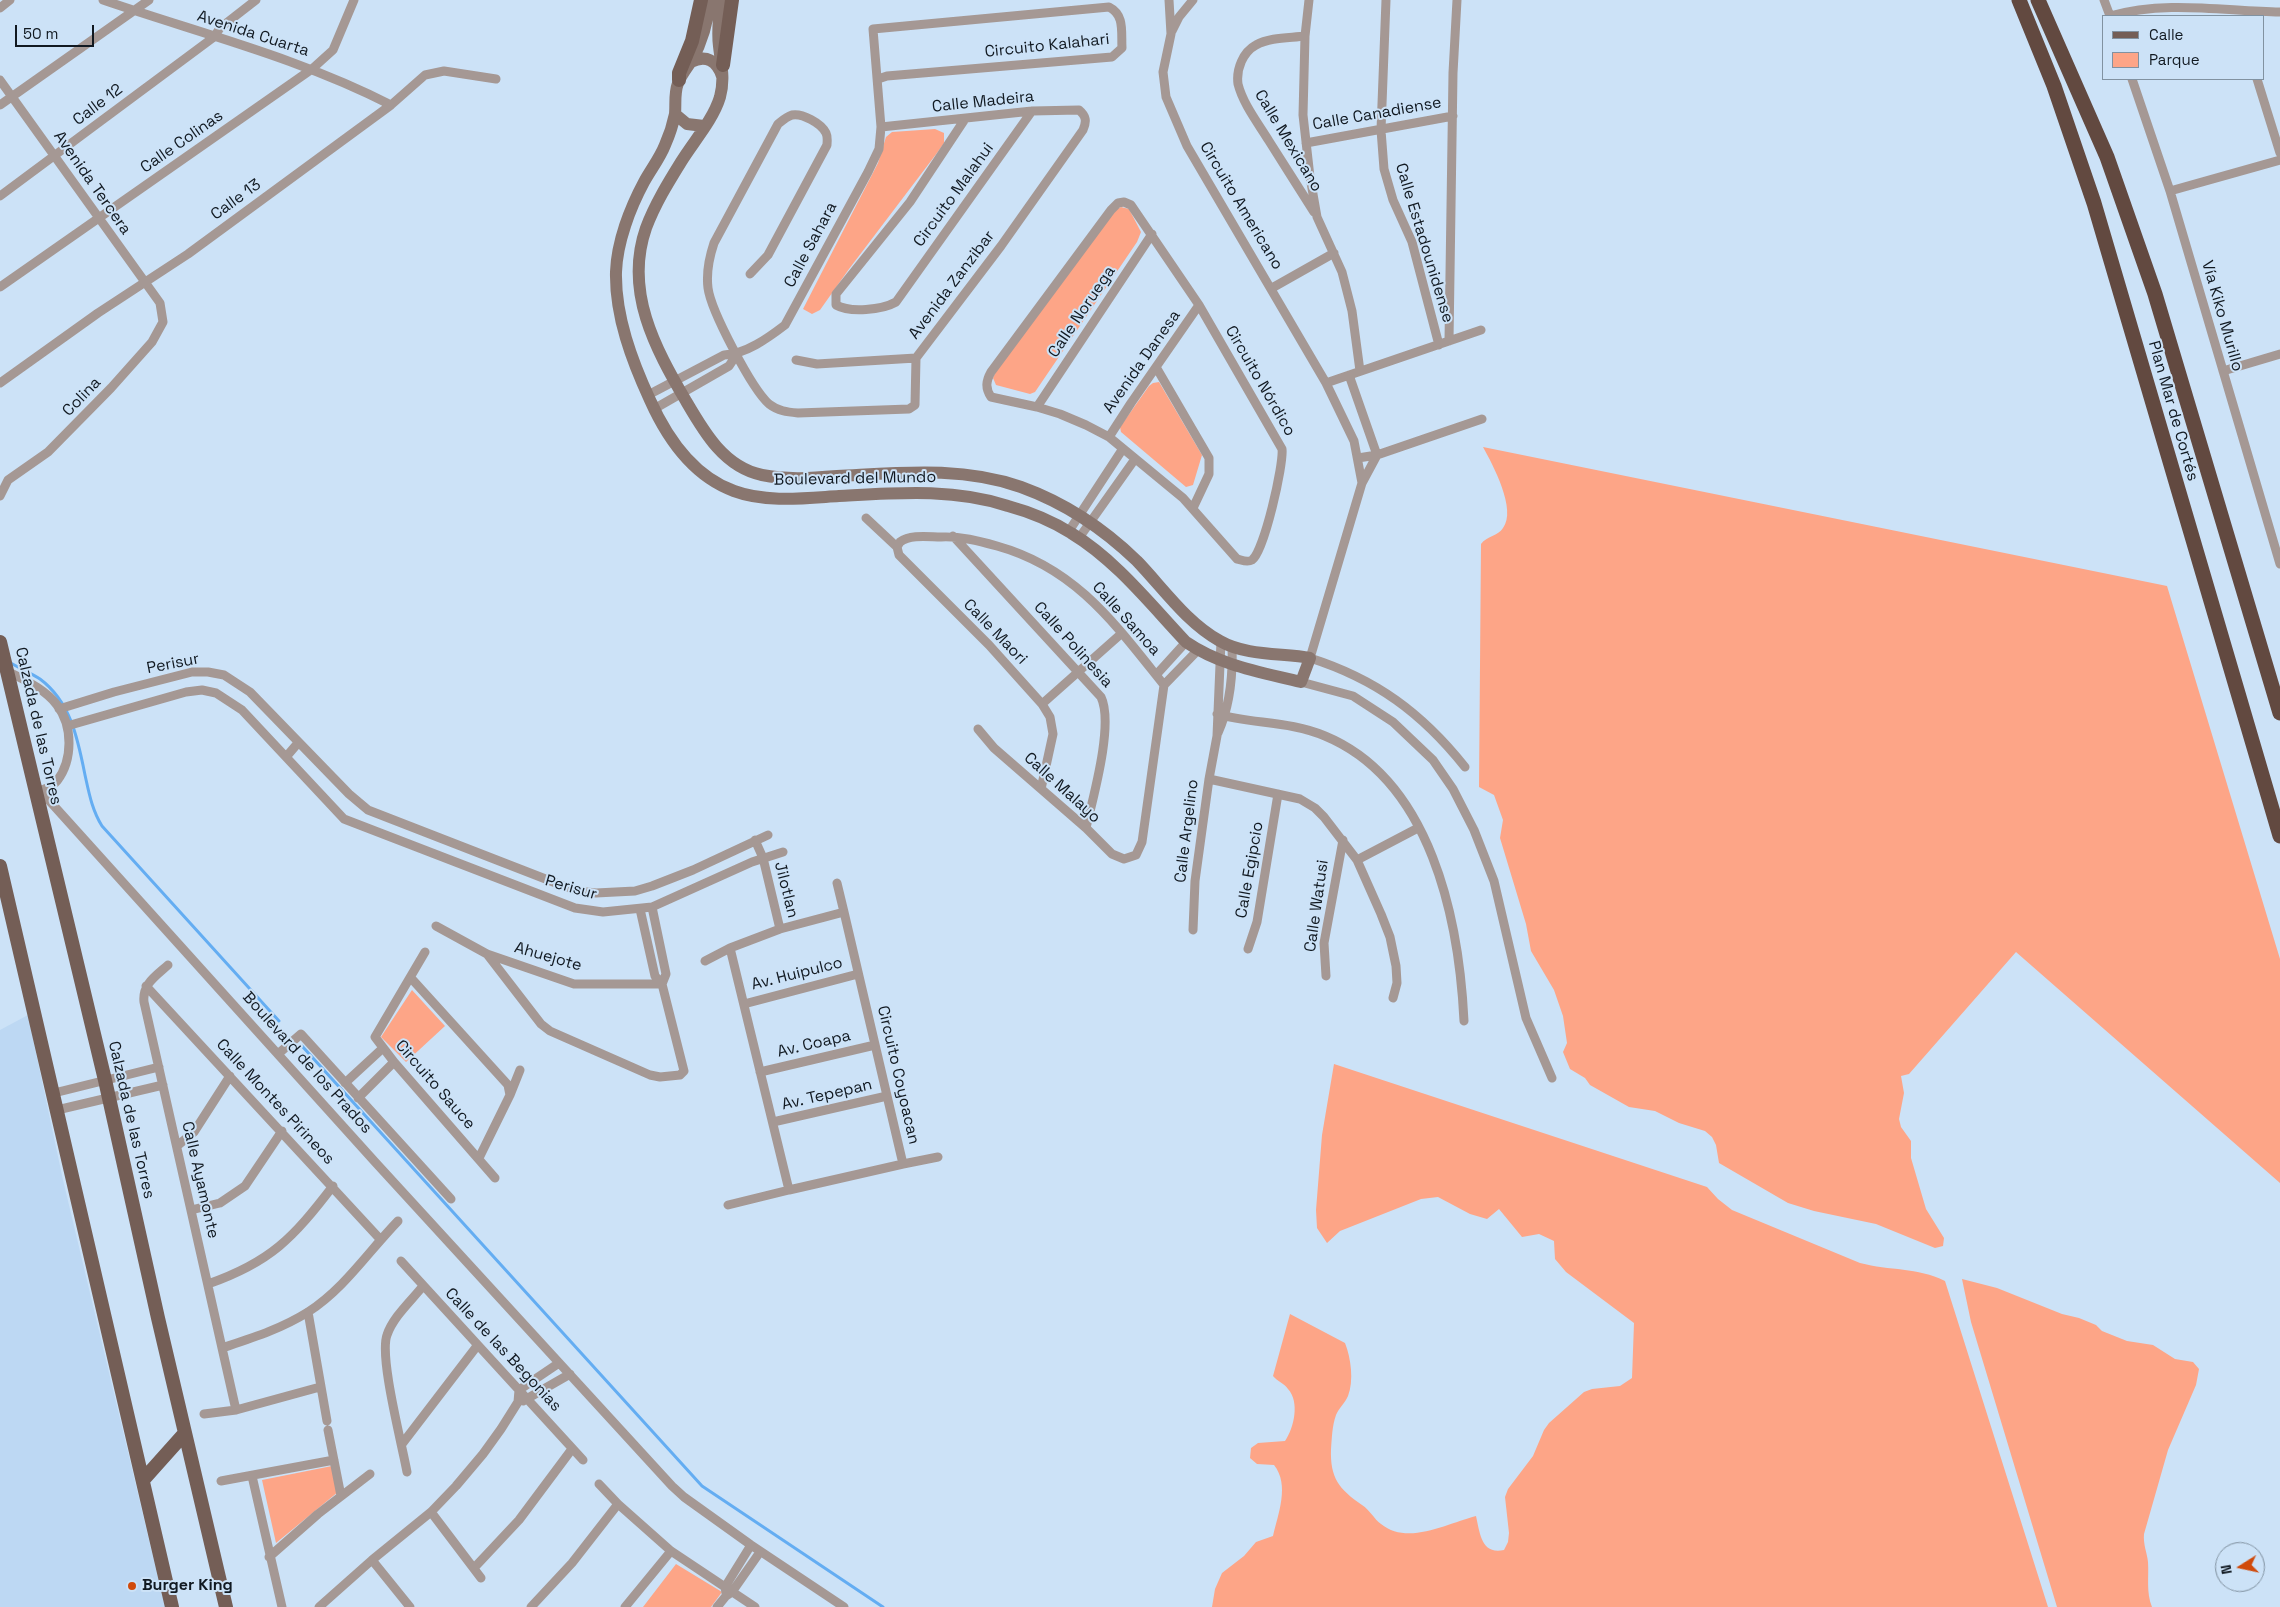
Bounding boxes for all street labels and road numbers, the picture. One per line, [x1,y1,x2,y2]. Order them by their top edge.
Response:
street label: Avenida Cuarta [195,7,311,61]
street label: Circuito Kalahari [984,30,1110,62]
street label: Calle 12 [69,80,127,130]
street label: Calle Madeira [931,87,1035,117]
street label: Calle Mexicano [1250,87,1326,195]
street label: Calle Canadiense [1311,93,1443,135]
street label: Calle Colinas [137,107,227,177]
street label: Avenida Tercera [49,128,135,238]
street label: Circuito Americano [1195,138,1287,274]
street label: Circuito Malahui [910,139,998,251]
street label: Calle Estadounidense [1391,161,1457,325]
street label: Calle 13 [207,175,265,225]
street label: Calle Sahara [780,199,842,291]
street label: Avenida Zanzibar [905,227,999,343]
street label: Vía Kiko Murillo [2197,258,2247,374]
street label: Calle Noruega [1044,263,1120,361]
street label: Avenida Danesa [1099,307,1185,417]
street label: Circuito Nórdico [1221,322,1299,440]
street label: Plan Mar de Cortés [2144,339,2202,483]
street label: Colina [59,373,105,421]
street label: Boulevard del Mundo [774,468,936,490]
street label: Calle Samoa [1088,578,1164,660]
street label: Calle Maori [959,595,1031,669]
street label: Calle Polinesia [1029,598,1117,692]
street label: Calzada de las Torres [11,645,65,807]
street label: Perisur [145,650,201,678]
street label: Calle Malayo [1020,749,1104,827]
street label: Calle Argelino [1171,778,1203,884]
street label: Calle Egipcio [1232,820,1268,920]
street label: Calle Watusi [1301,859,1333,953]
street label: Jilotlan [770,860,802,920]
street label: Perisur [543,871,599,905]
street label: Ahuejote [512,938,584,976]
street label: Av. Huipulco [749,953,845,995]
street label: Boulevard de los Prados [238,988,376,1138]
street label: Circuito Coyoacan [873,1004,923,1146]
street label: Av. Coapa [775,1026,853,1062]
street label: Calle Montes Pirineos [212,1035,338,1169]
street label: Circuito Sauce [391,1036,479,1134]
street label: Calzada de las Torres [104,1039,158,1201]
street label: Av. Tepepan [780,1075,874,1115]
street label: Calle Ayamonte [177,1120,223,1240]
street label: Calle de las Begonias [441,1284,565,1416]

